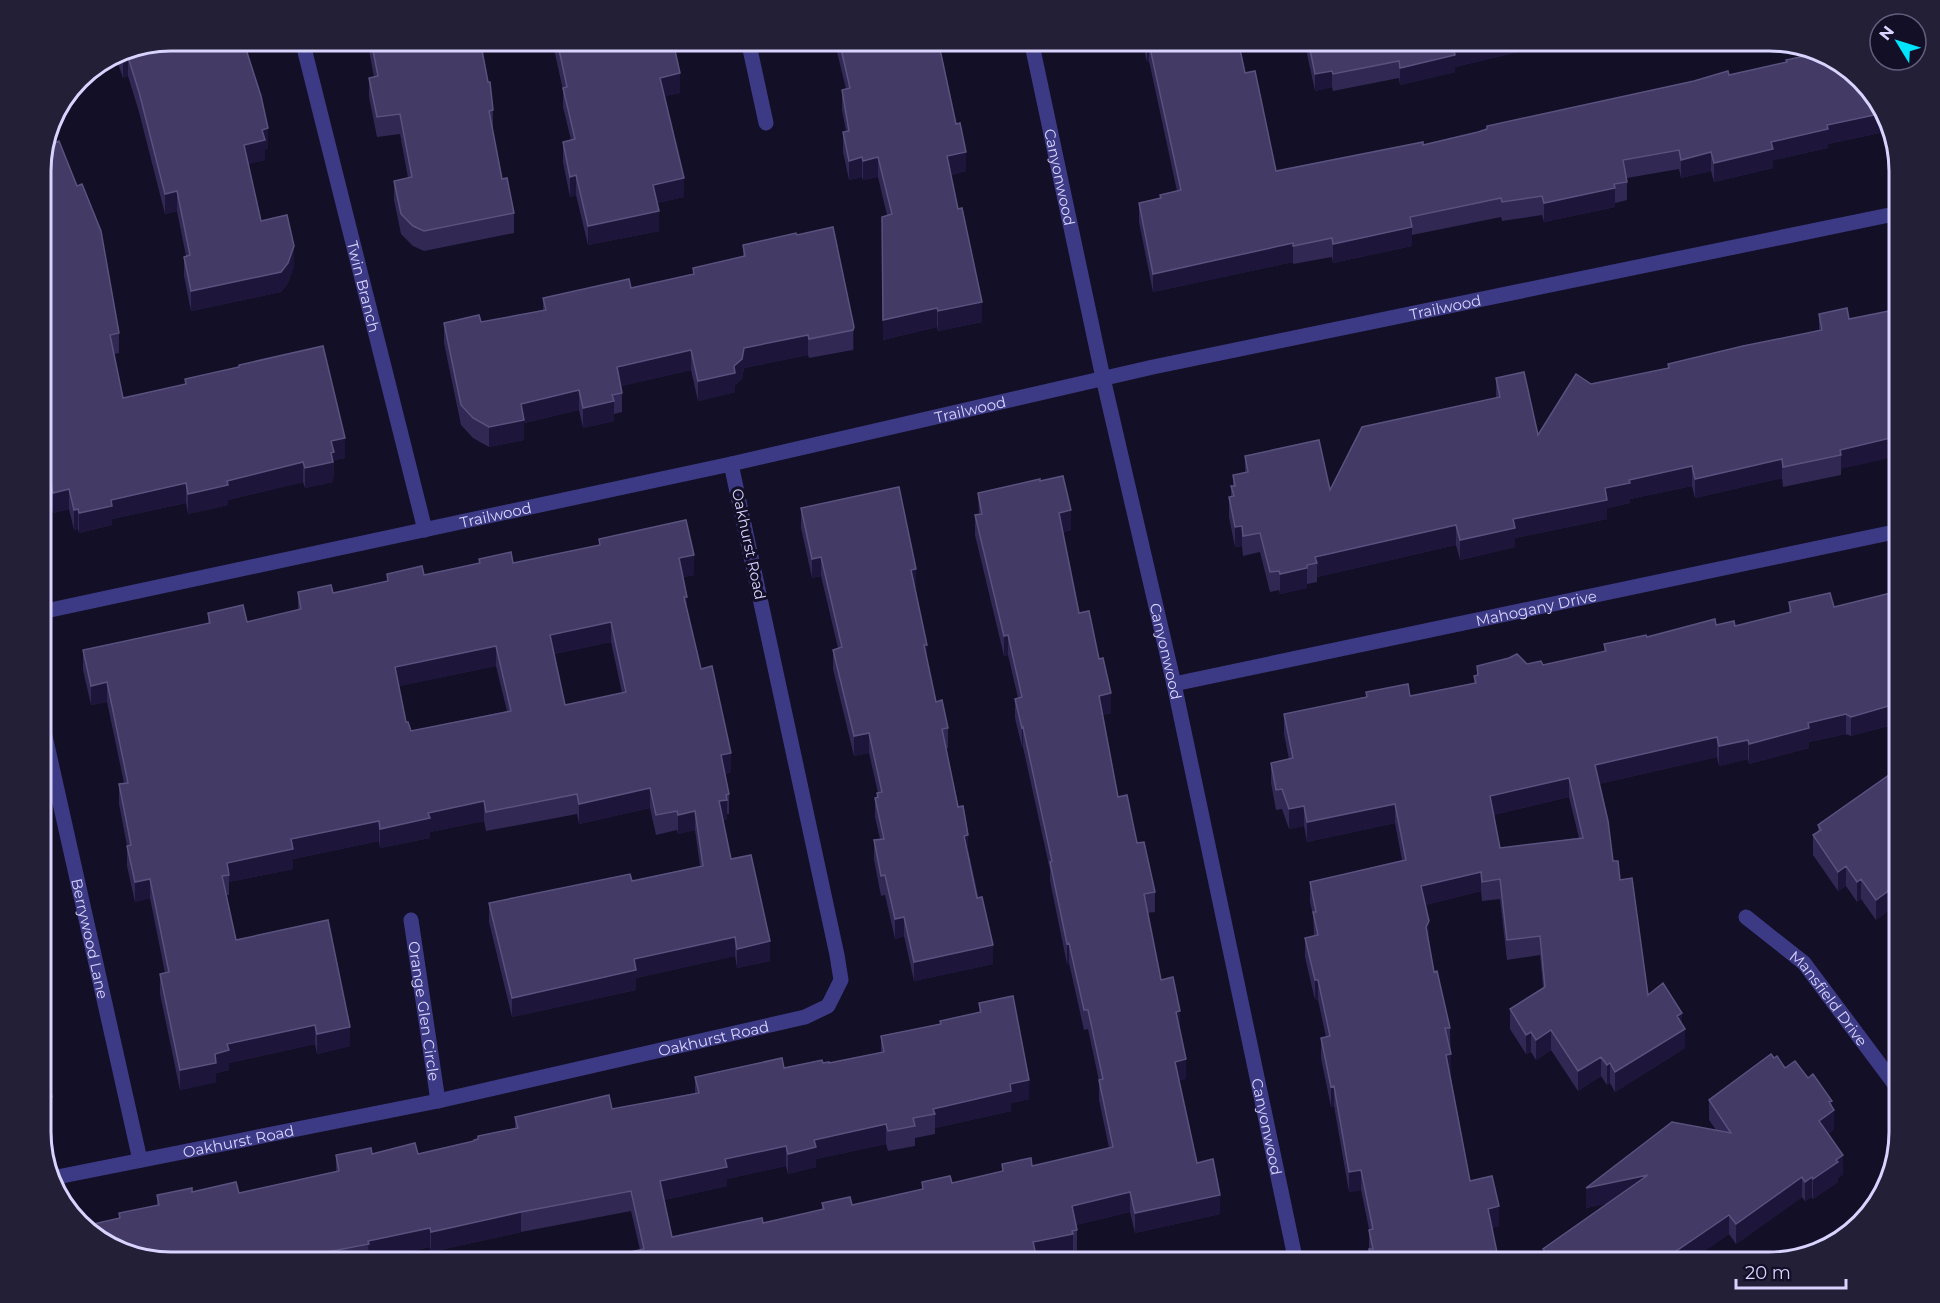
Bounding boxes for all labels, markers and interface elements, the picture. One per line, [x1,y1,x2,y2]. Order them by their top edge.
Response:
north arrow [1868,12,1928,72]
text: N [1875,22,1898,44]
street label: Canyonwood [1041,127,1080,227]
street label: Twin Branch [343,239,384,334]
street label: Trailwood [1408,290,1483,323]
street label: Trailwood [933,392,1008,426]
street label: Oakhurst Road [728,487,770,601]
street label: Trailwood [458,498,533,531]
street label: Mahogany Drive [1474,586,1598,630]
street label: Canyonwood [1146,601,1187,701]
street label: Berrywood Lane [68,876,113,1001]
street label: Orange Glen Circle [405,940,444,1082]
street label: Mansfield Drive [1786,946,1872,1050]
street label: Oakhurst Road [656,1016,771,1060]
street label: Canyonwood [1248,1076,1287,1177]
street label: Oakhurst Road [181,1120,296,1161]
scale bar [1736,1252,1846,1290]
text: 20 m [1745,1262,1791,1284]

